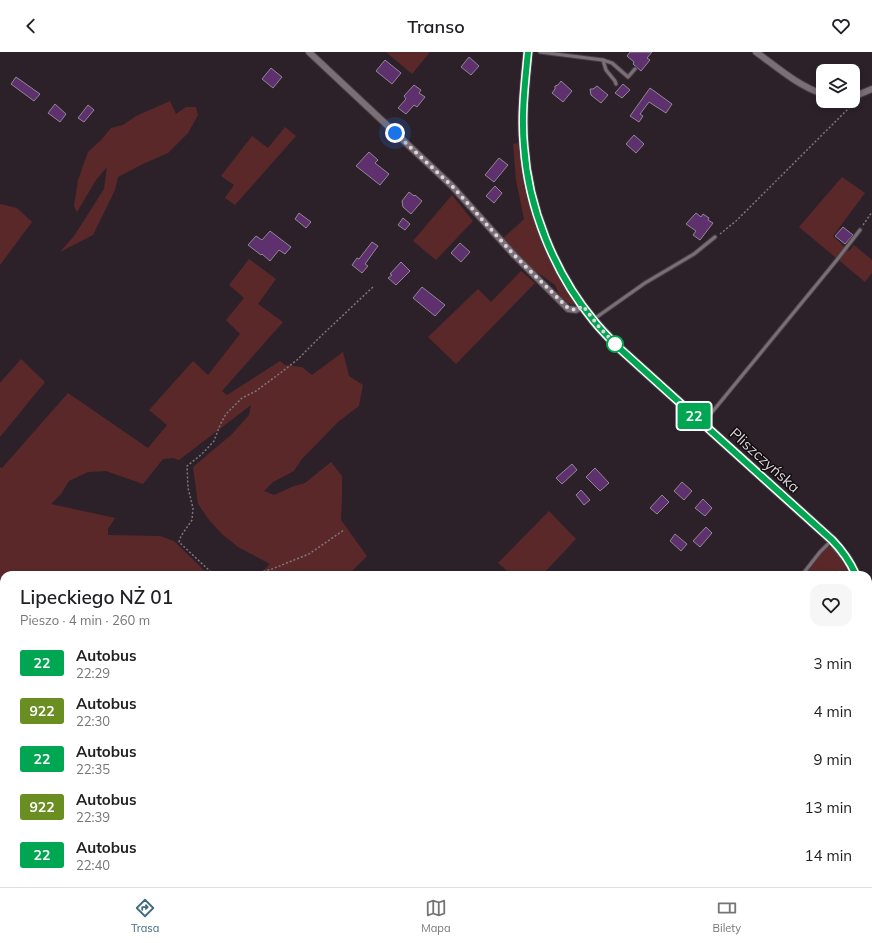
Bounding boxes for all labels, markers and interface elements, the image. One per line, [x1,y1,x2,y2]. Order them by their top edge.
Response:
icon: back [20,15,42,37]
text: Transo [407,15,465,38]
icon: heart [830,15,852,37]
map controls [816,64,860,108]
button: layers [816,64,860,108]
your location [385,123,405,143]
unlabelled marker [606,335,624,353]
line badge: 22 [676,403,712,429]
text: 22 [686,407,702,425]
street label: Pliszczyńska [726,424,804,496]
button: heart [810,584,852,626]
text: Lipeckiego NŻ 01 [20,585,173,609]
text: Pieszo · 4 min · 260 m [20,612,150,628]
text: Autobus [76,646,136,665]
text: 22 [34,654,50,672]
text: 3 min [814,654,852,673]
text: 22:29 [76,665,110,681]
text: Autobus [76,694,136,713]
text: 922 [29,702,55,720]
text: 4 min [814,702,852,721]
text: 22:30 [76,713,110,729]
text: Autobus [76,742,136,761]
text: 22 [34,750,50,768]
text: 9 min [814,750,852,769]
text: 22:35 [76,761,110,777]
text: Autobus [76,790,136,809]
text: 922 [29,798,55,816]
text: 13 min [805,798,852,817]
text: 22:39 [76,809,110,825]
text: Autobus [76,838,136,857]
text: 22 [34,846,50,864]
text: 14 min [805,846,852,865]
text: 22:40 [76,857,110,873]
tab: Trasa [131,897,159,935]
tab: Mapa [421,897,451,935]
tab: Bilety [713,897,741,935]

